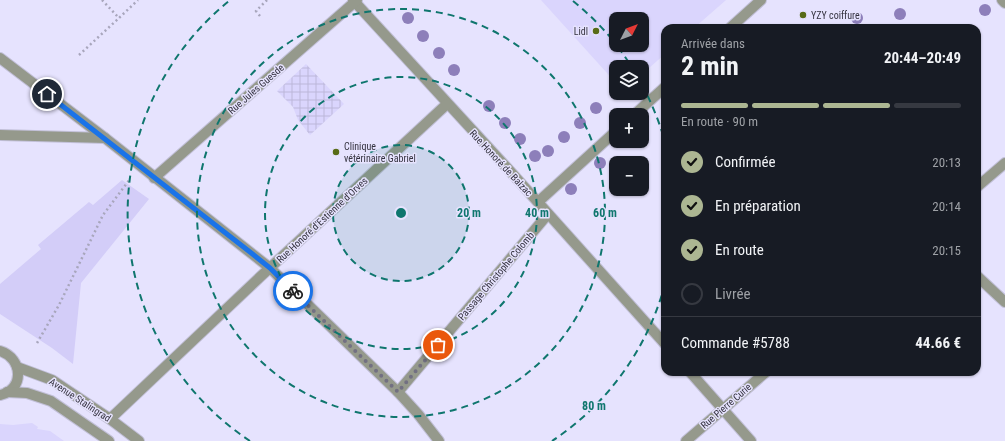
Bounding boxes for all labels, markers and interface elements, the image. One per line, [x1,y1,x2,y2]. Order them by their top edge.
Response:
marker: YZY coiffure [798,10,808,20]
place label: YZY coiffure [811,10,860,21]
north arrow [609,12,649,52]
map controls [609,12,649,196]
place label: Lidl [574,26,588,37]
marker: Lidl [591,26,601,36]
text: Arrivée dans [681,36,745,51]
text: 20:44–20:49 [884,49,961,67]
text: 2 min [681,51,739,81]
button: layers [609,60,649,100]
street label: Rue Jules Guesde [226,62,286,116]
pin [30,77,64,111]
icon: home [36,83,58,105]
button: + [609,108,649,148]
text: En route · 90 m [681,114,758,129]
street label: Rue Honoré de Balzac [468,128,535,199]
place label: Clinique vétérinaire Gabriel [344,141,416,164]
marker: Clinique vétérinaire Gabriel [331,147,341,157]
icon: check [681,151,703,173]
text: Confirmée [715,153,776,171]
text: 20:13 [932,155,961,170]
button: − [609,156,649,196]
street label: Rue Honoré d'Estienne d'Orves [274,175,370,265]
icon: check [681,195,703,217]
text: En préparation [715,197,801,215]
text: 20:14 [932,199,961,214]
centre of rings [394,206,408,220]
text: 20 m [457,206,481,220]
text: 40 m [525,206,549,220]
text: 60 m [593,206,617,220]
street label: Passage Christophe Colomb [456,230,536,322]
icon: check [681,239,703,261]
text: En route [715,241,764,259]
text: 20:15 [932,243,961,258]
courier [273,271,313,311]
icon: bike [282,280,304,302]
text: Livrée [715,285,751,303]
pin [421,328,455,362]
icon: bag [427,334,449,356]
text: Commande #5788 [681,334,790,352]
text: 44.66 € [915,334,961,352]
street label: Avenue Stalingrad [47,376,113,424]
street label: Rue Pierre Curie [699,381,754,431]
text: 80 m [582,399,606,413]

